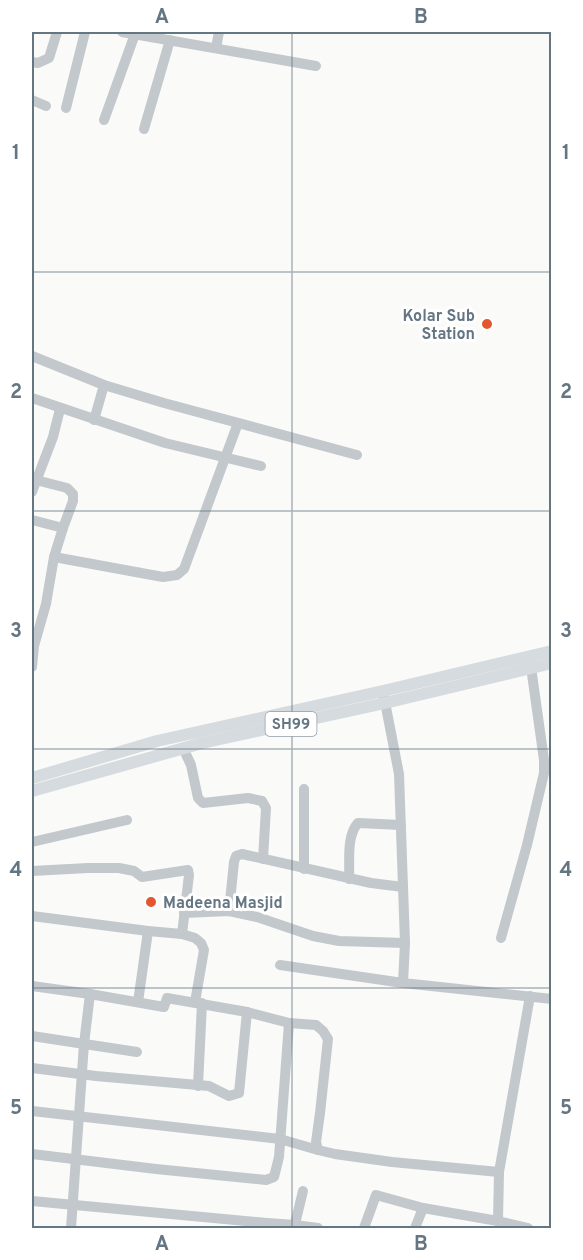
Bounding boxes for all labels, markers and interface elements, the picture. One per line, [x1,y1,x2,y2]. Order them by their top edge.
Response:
text: A [155,5,169,31]
text: B [414,5,428,31]
text: 1 [12,141,20,167]
text: 1 [562,141,570,167]
place label: Kolar Sub Station [402,307,475,345]
marker: Kolar Sub Station [480,317,494,331]
text: 2 [10,380,22,406]
text: 2 [560,380,572,406]
text: 3 [10,619,22,645]
text: 3 [560,619,572,645]
road number: SH99 [266,712,316,736]
text: 4 [10,858,22,884]
text: 4 [560,858,572,884]
place label: Madeena Masjid [163,894,283,914]
marker: Madeena Masjid [144,895,158,909]
text: 5 [10,1096,22,1122]
text: 5 [560,1096,572,1122]
text: A [155,1232,169,1258]
text: B [414,1232,428,1258]

